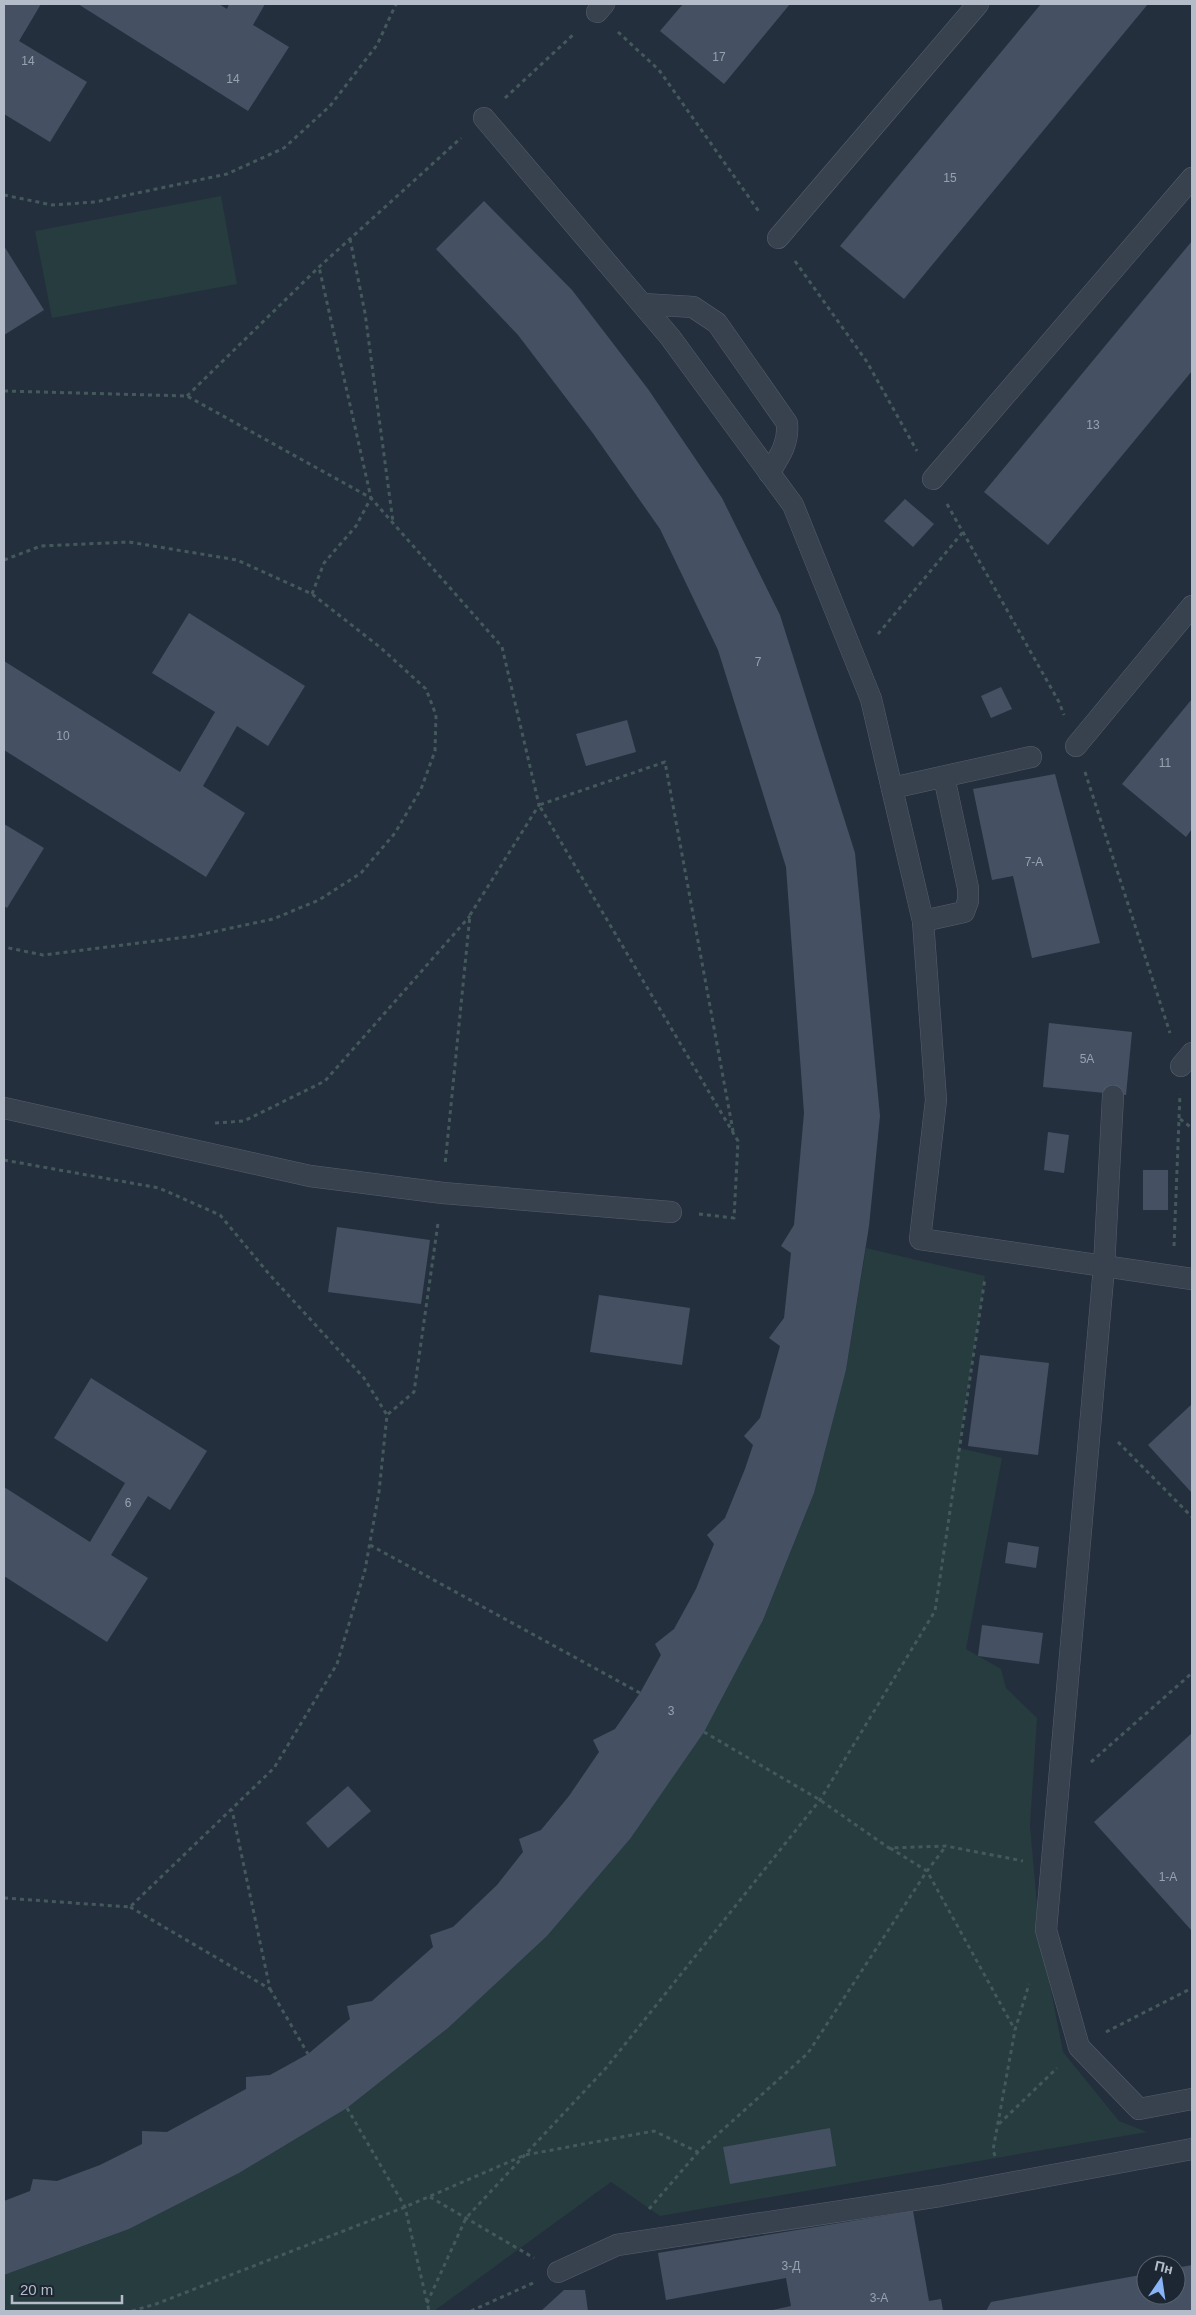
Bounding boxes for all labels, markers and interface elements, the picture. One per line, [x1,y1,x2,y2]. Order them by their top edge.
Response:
house number: 17 [712,50,726,64]
house number: 14 [21,54,35,68]
house number: 14 [226,72,240,86]
house number: 15 [943,171,957,185]
house number: 13 [1086,418,1100,432]
house number: 7 [755,655,762,669]
house number: 10 [56,729,70,743]
house number: 11 [1159,756,1172,770]
house number: 7-А [1025,855,1043,869]
house number: 5А [1080,1052,1094,1066]
house number: 6 [125,1496,132,1510]
house number: 3 [668,1704,675,1718]
house number: 1-А [1159,1870,1177,1884]
north arrow [1136,2255,1186,2305]
text: Пн [1153,2257,1175,2277]
house number: 3-Д [782,2259,800,2273]
scale bar [12,2272,122,2304]
text: 20 m [20,2281,53,2298]
house number: 3-А [870,2291,888,2305]

